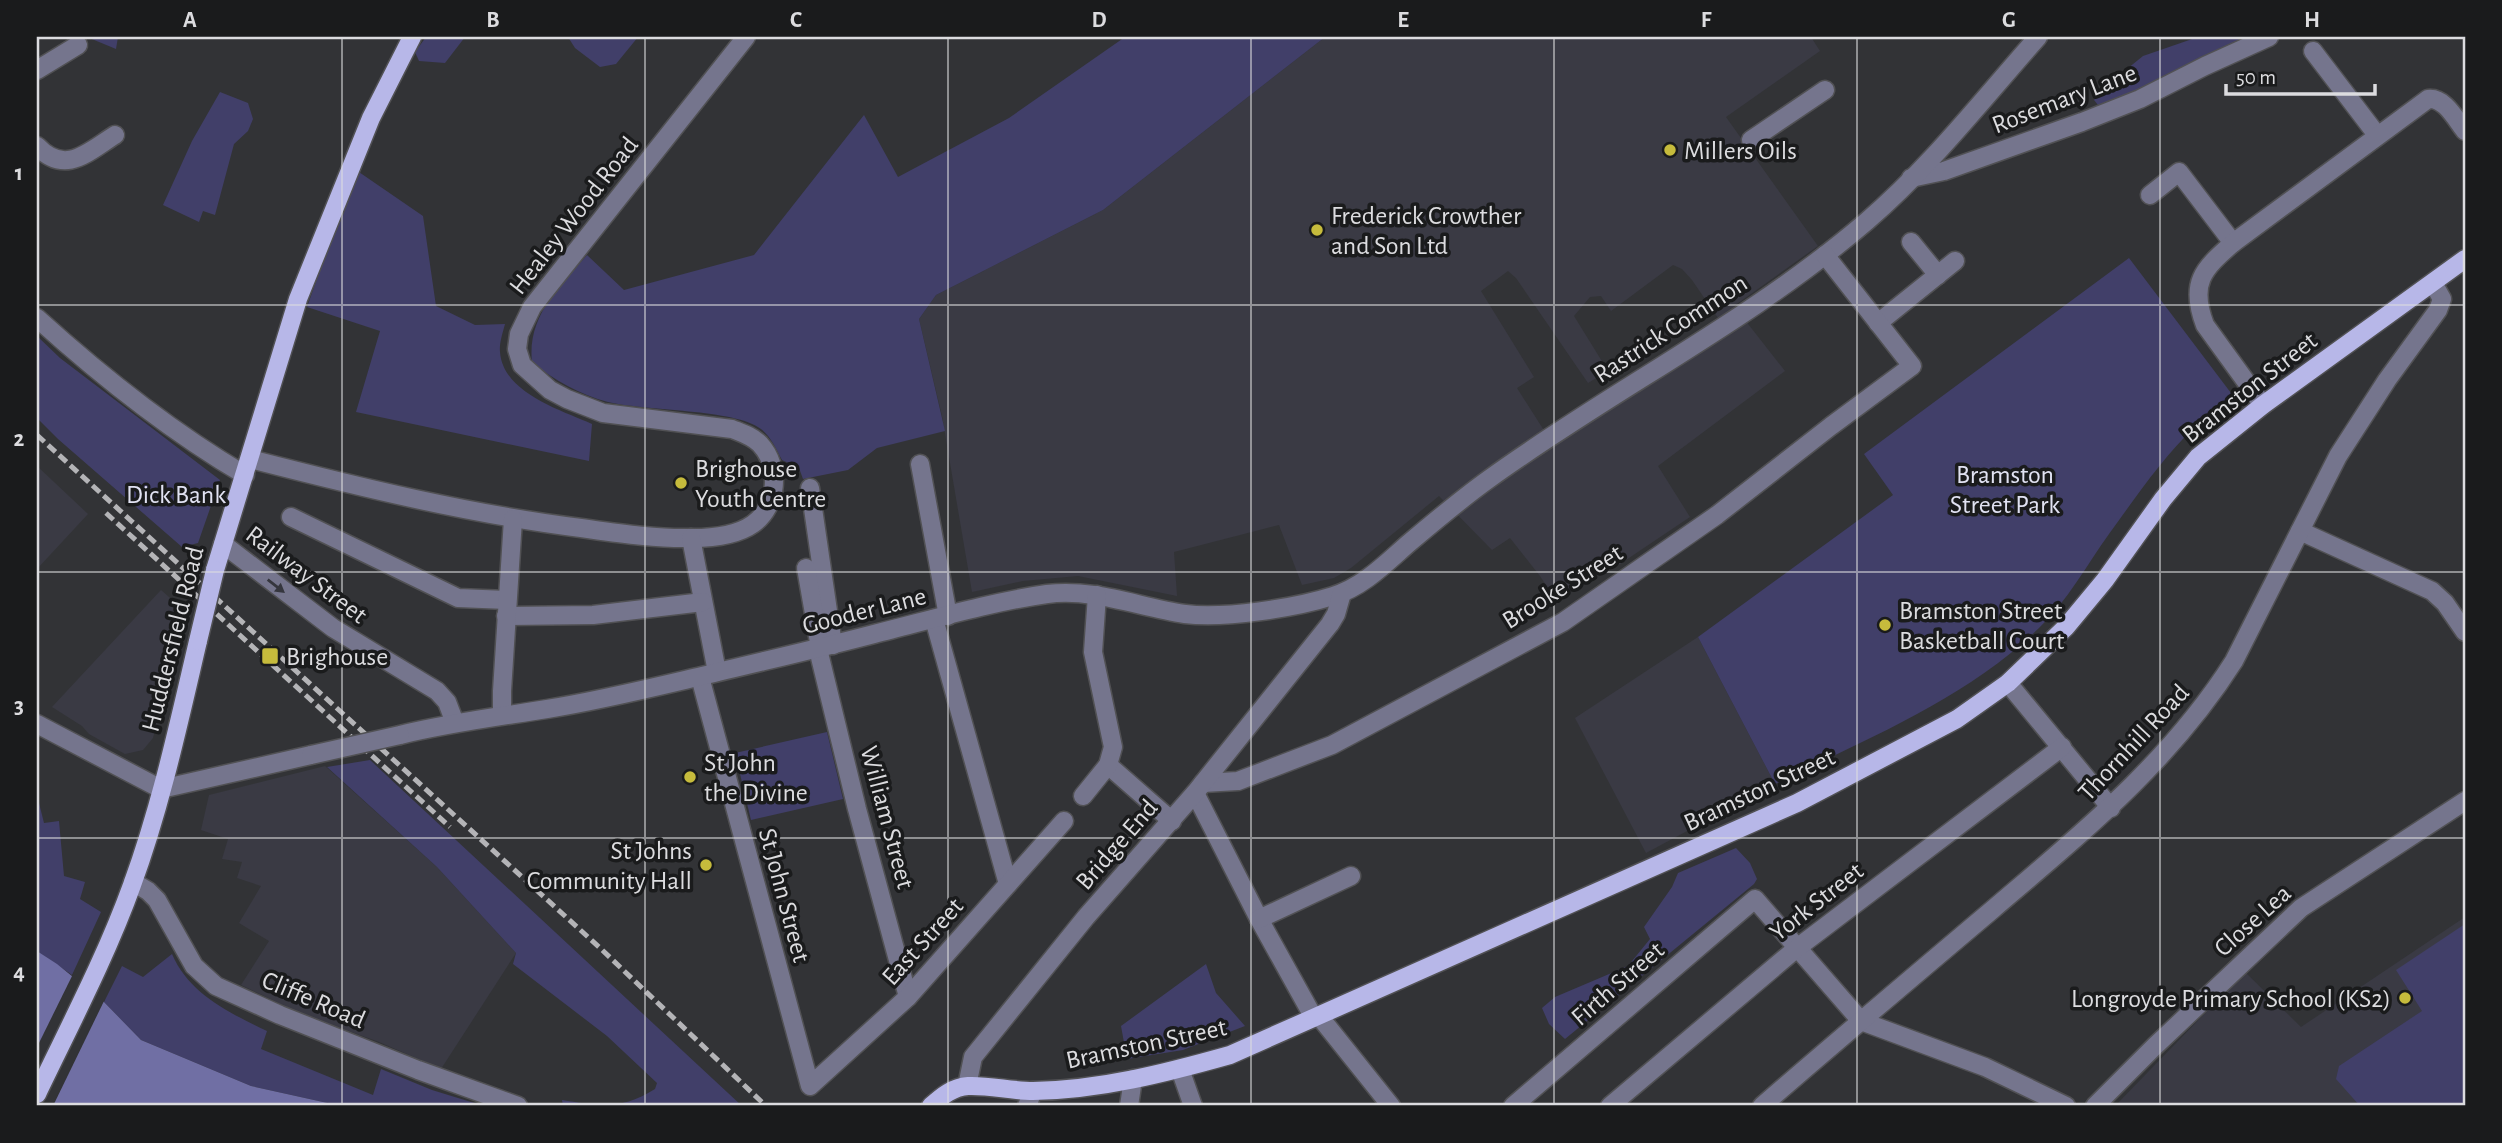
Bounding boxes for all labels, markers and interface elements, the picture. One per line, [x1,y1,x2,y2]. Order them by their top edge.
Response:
text: A [183,9,197,32]
text: B [486,9,500,32]
text: C [790,9,802,32]
text: D [1091,9,1107,32]
text: E [1397,9,1409,32]
text: F [1701,9,1712,32]
text: G [2002,9,2016,32]
text: H [2304,9,2320,32]
scale bar [2226,52,2374,96]
street label: Rosemary Lane [1989,59,2140,138]
text: 50 m [2236,67,2276,88]
street label: Healey Wood Road [504,132,643,299]
place label: Millers Oils [1684,138,1797,164]
marker: Millers Oils [1662,142,1678,158]
text: 1 [15,162,23,185]
place label: Frederick Crowther and Son Ltd [1331,203,1522,259]
marker: Frederick Crowther and Son Ltd [1309,222,1325,238]
street label: Rastrick Common [1589,270,1752,388]
street label: Bramston Street [2177,327,2322,448]
text: 2 [14,428,25,451]
place label: Brighouse Youth Centre [695,456,826,512]
park label: Bramston Street Park [1950,462,2060,518]
marker: Brighouse Youth Centre [673,475,689,491]
park label: Dick Bank [126,482,226,508]
street label: Railway Street [241,521,372,629]
street label: Brooke Street [1498,540,1627,634]
street label: Huddersfield Road [137,544,209,735]
one-way arrow [267,578,285,593]
street label: Gooder Lane [800,583,929,639]
place label: Bramston Street Basketball Court [1899,598,2064,654]
marker: Bramston Street Basketball Court [1877,617,1893,633]
place label: Brighouse [286,644,388,670]
marker: Brighouse [260,646,280,666]
street label: Thornhill Road [2073,679,2194,806]
text: 3 [14,695,24,718]
street label: William Street [855,743,919,891]
street label: Bramston Street [1680,744,1839,836]
place label: St John the Divine [704,750,808,806]
marker: St John the Divine [682,769,698,785]
street label: Bridge End [1071,795,1163,895]
street label: St John Street [754,826,814,965]
place label: St Johns Community Hall [527,838,692,894]
marker: St Johns Community Hall [698,857,714,873]
street label: York Street [1765,858,1868,946]
street label: Close Lea [2209,880,2296,962]
street label: East Street [877,893,968,990]
street label: Firth Street [1566,937,1669,1031]
text: 4 [13,961,25,984]
street label: Cliffe Road [258,967,369,1033]
place label: Longroyde Primary School (KS2) [2071,986,2391,1012]
marker: Longroyde Primary School (KS2) [2397,990,2413,1006]
street label: Bramston Street [1064,1014,1229,1074]

